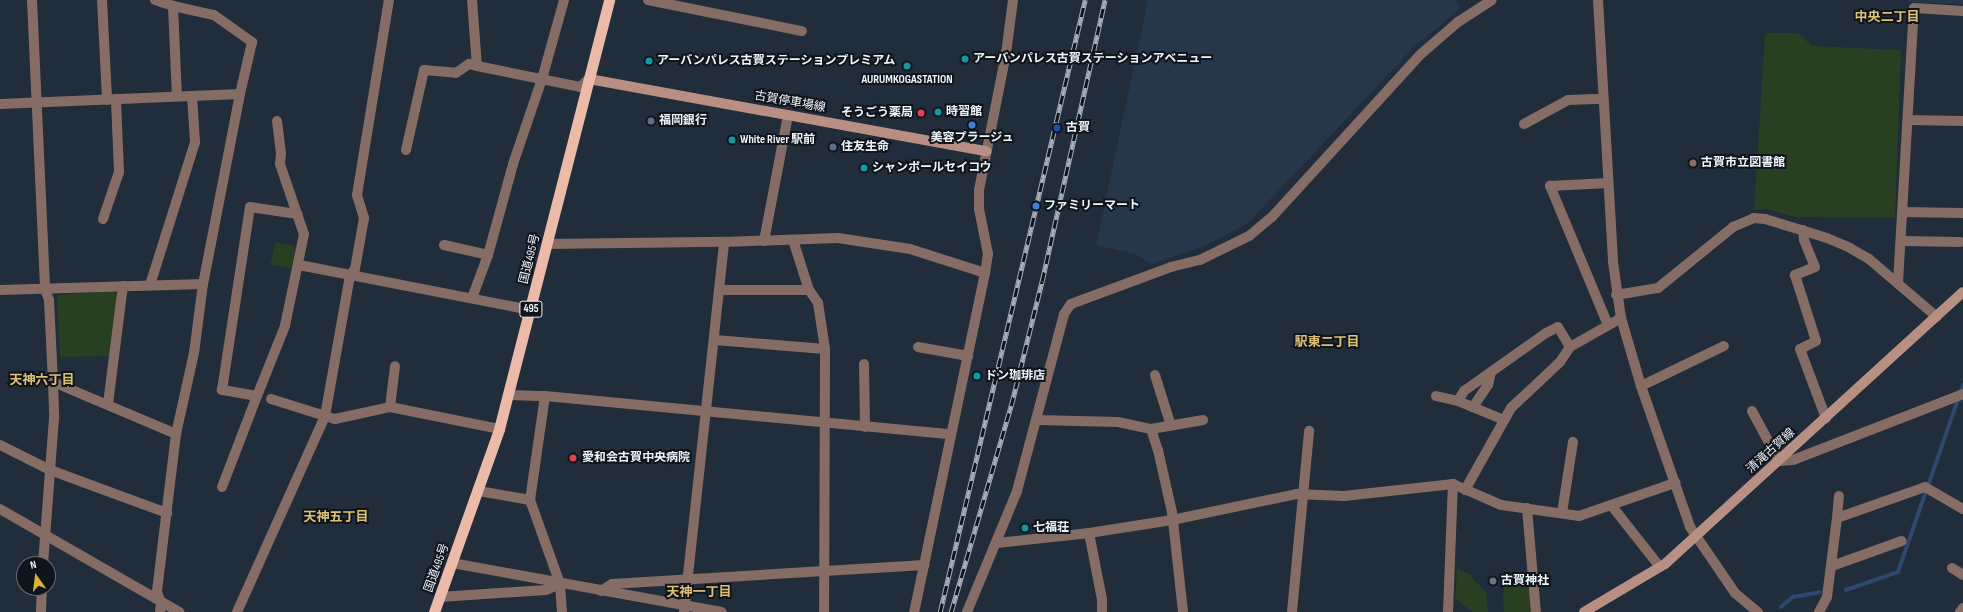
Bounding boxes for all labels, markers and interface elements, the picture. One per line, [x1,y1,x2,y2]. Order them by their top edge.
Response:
district label: 中央二丁目 [1855,9,1919,25]
place label: アーバンパレス古賀ステーションアベニュー [973,52,1212,66]
place label: アーバンパレス古賀ステーションプレミアム [657,54,896,68]
marker: アーバンパレス古賀ステーションアベニュー [960,54,970,64]
marker: アーバンパレス古賀ステーションプレミアム [644,56,654,66]
marker: AURUMKOGASTATION [902,61,912,71]
place label: AURUMKOGASTATION [861,73,953,87]
street label: 古賀停車場線 [753,89,827,115]
place label: 時習館 [946,105,982,119]
place label: そうごう薬局 [841,106,913,120]
marker: 時習館 [933,107,943,117]
marker: そうごう薬局 [916,108,926,118]
place label: 福岡銀行 [659,114,707,128]
marker: 福岡銀行 [646,116,656,126]
marker: 美容プラージュ [967,120,977,130]
place label: 古賀 [1066,121,1090,135]
marker: 古賀 [1051,122,1063,134]
place label: 美容プラージュ [930,131,1014,145]
place label: White River 駅前 [740,133,815,147]
marker: White River 駅前 [727,135,737,145]
place label: 住友生命 [841,140,889,154]
marker: 住友生命 [828,142,838,152]
place label: 古賀市立図書館 [1701,156,1785,170]
marker: 古賀市立図書館 [1688,158,1698,168]
place label: シャンポールセイコウ [872,161,992,175]
marker: シャンポールセイコウ [859,163,869,173]
place label: ファミリーマート [1044,199,1140,213]
marker: ファミリーマート [1031,201,1041,211]
street label: 国道495号 [517,232,543,286]
road number: 495 [519,300,543,318]
district label: 駅東二丁目 [1295,334,1359,350]
place label: ドン珈琲店 [985,369,1045,383]
marker: ドン珈琲店 [972,371,982,381]
district label: 天神六丁目 [10,372,74,388]
street label: 清滝古賀線 [1744,426,1798,476]
place label: 愛和会古賀中央病院 [582,451,690,465]
marker: 愛和会古賀中央病院 [567,452,579,464]
district label: 天神五丁目 [304,509,368,525]
place label: 七福荘 [1033,521,1069,535]
marker: 七福荘 [1020,523,1030,533]
street label: 国道495号 [421,541,453,595]
north arrow [16,556,56,596]
text: N [29,558,38,572]
place label: 古賀神社 [1501,574,1549,588]
marker: 古賀神社 [1488,576,1498,586]
district label: 天神一丁目 [667,584,731,600]

